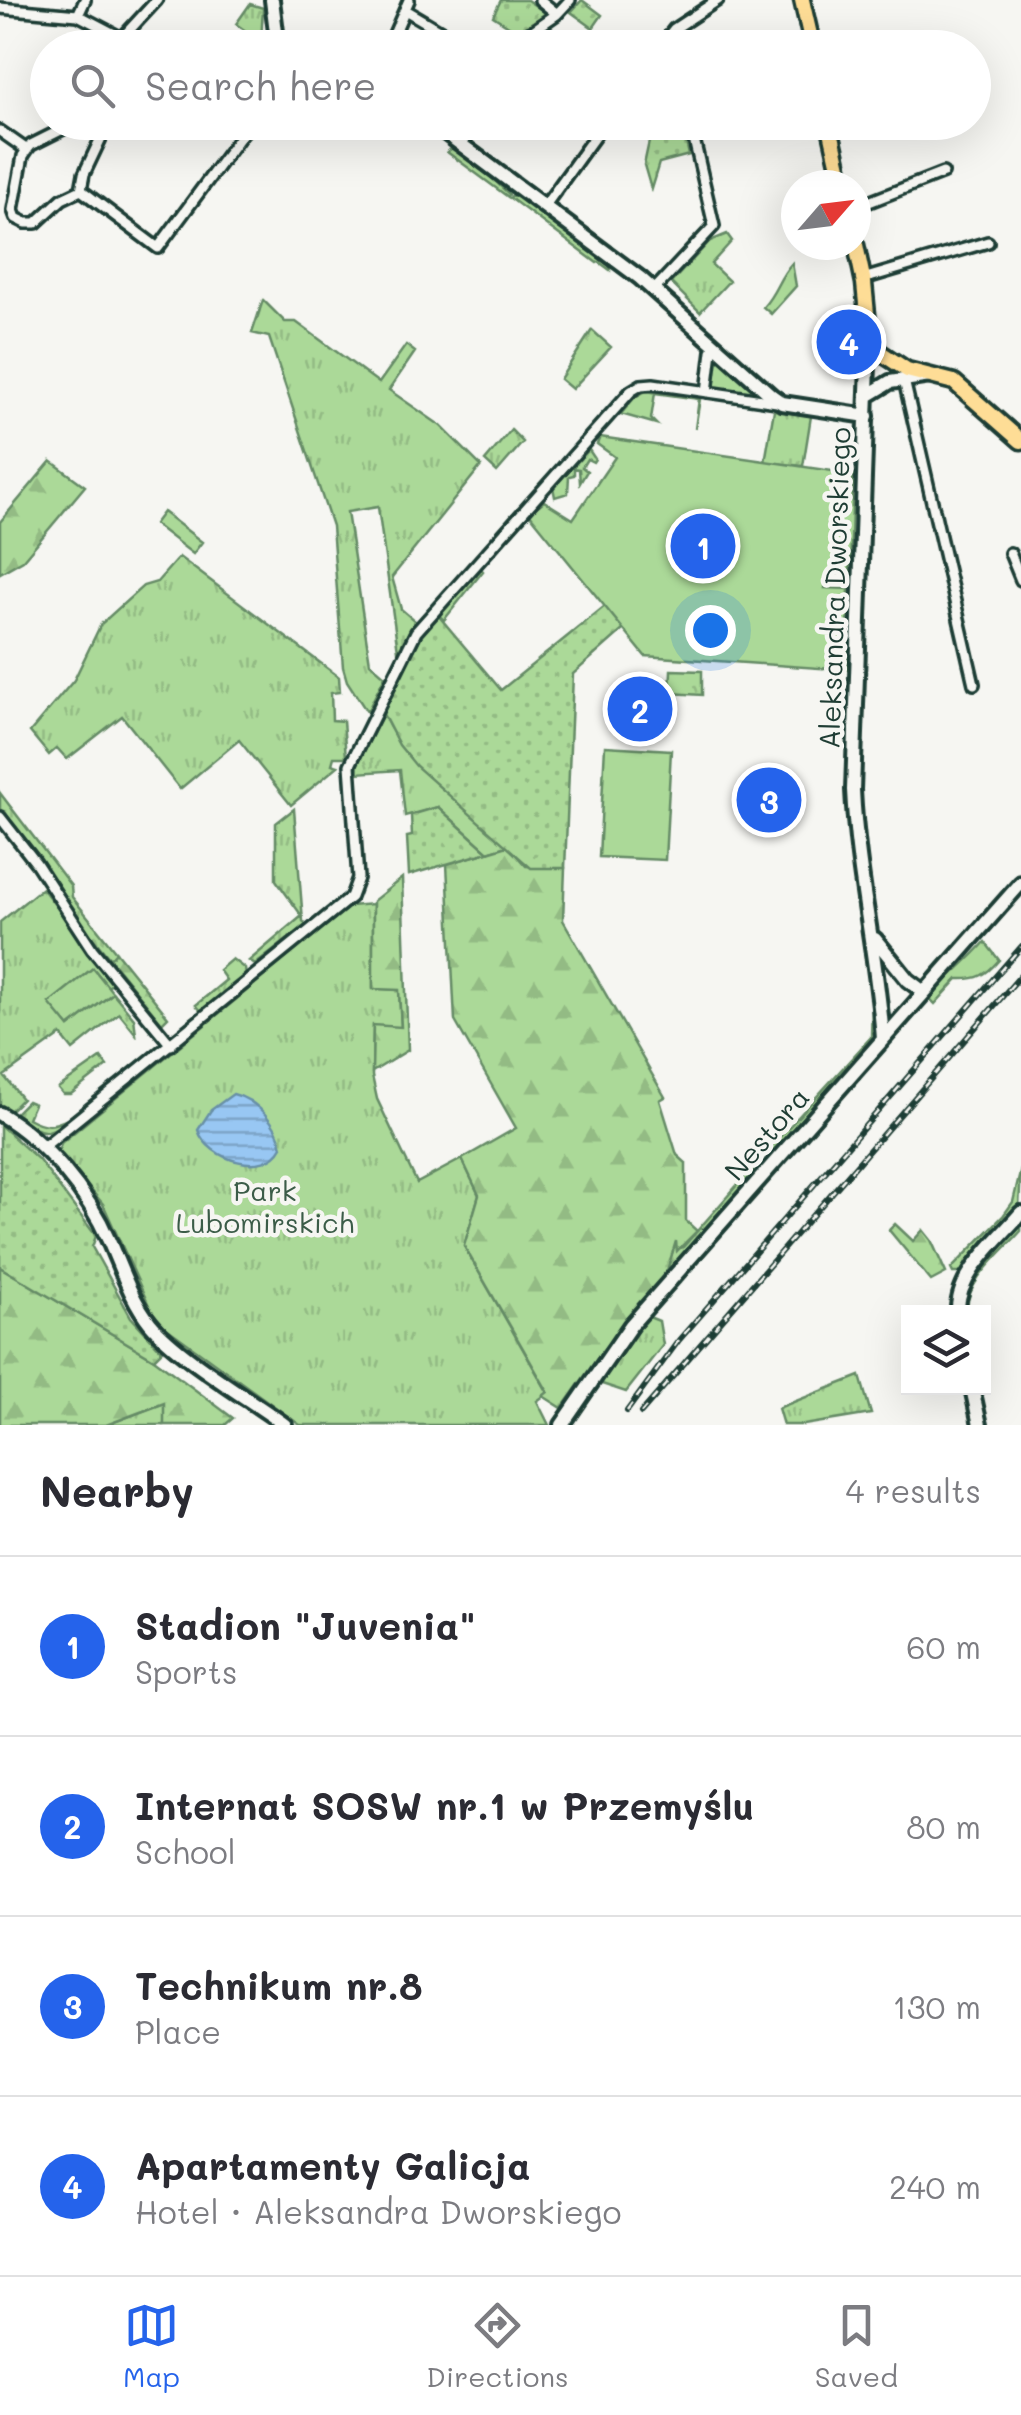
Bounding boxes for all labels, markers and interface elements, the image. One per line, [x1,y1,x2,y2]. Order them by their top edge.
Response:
search box [30,30,991,140]
icon: search [65,58,120,113]
text: Search here [145,60,376,110]
north arrow [781,170,871,260]
pin: 4 [816,304,882,380]
street label: Aleksandra Dworskiego [810,426,858,750]
pin: 1 [670,508,736,584]
your location [685,605,736,656]
pin: 2 [608,672,672,746]
pin: 3 [736,762,802,838]
street label: Nestora [716,1079,817,1187]
park label: Park Lubomirskich [176,1172,354,1240]
map controls [901,1305,991,1395]
button: layers [901,1305,991,1395]
text: Nearby [40,1463,194,1518]
text: 4 results [845,1469,981,1511]
text: Stadion "Juvenia" [135,1600,476,1650]
text: 1 [65,1625,80,1667]
text: 60 m [906,1625,981,1667]
text: Sports [135,1650,237,1692]
text: Internat SOSW nr.1 w Przemyślu [135,1780,754,1830]
text: 2 [64,1805,81,1847]
text: 80 m [906,1805,981,1847]
text: School [135,1830,236,1872]
text: Technikum nr.8 [135,1960,423,2010]
text: 3 [63,1985,82,2027]
text: 130 m [892,1985,981,2027]
text: Place [135,2010,221,2052]
text: Apartamenty Galicja [135,2140,531,2190]
text: 4 [62,2165,83,2207]
text: 240 m [889,2165,981,2207]
text: Hotel · Aleksandra Dworskiego [135,2190,621,2232]
tab: Map [123,2298,180,2394]
tab: Directions [426,2298,569,2394]
tab: Saved [815,2298,898,2394]

